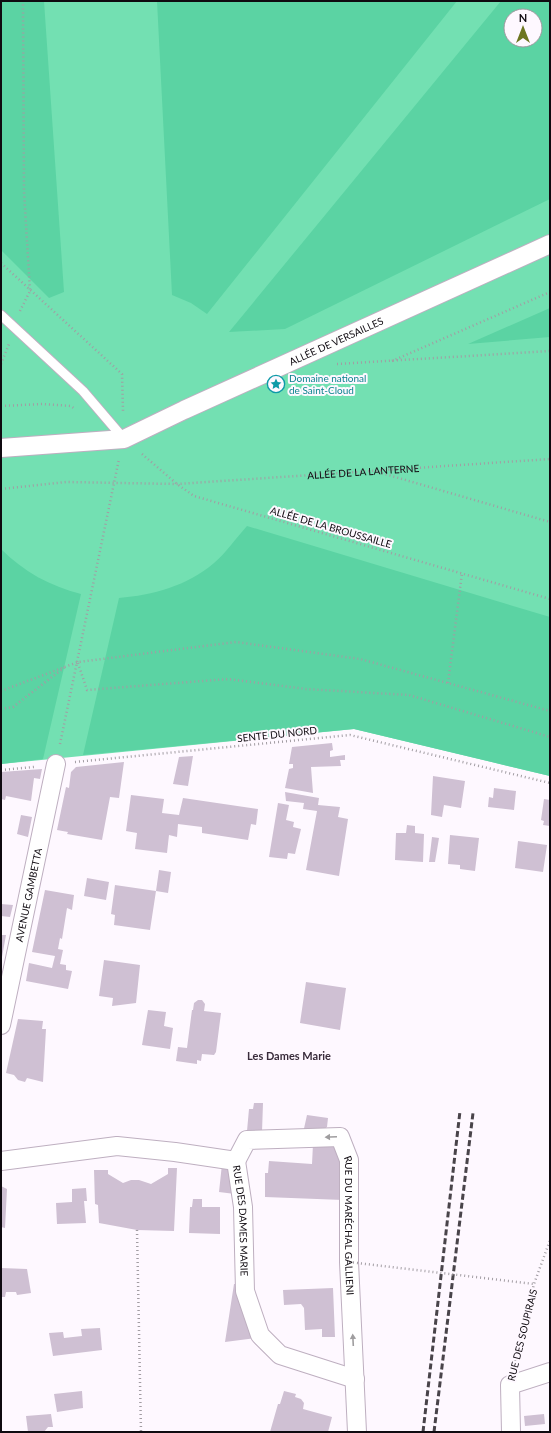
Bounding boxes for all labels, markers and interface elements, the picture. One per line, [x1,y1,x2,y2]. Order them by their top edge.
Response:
north arrow [503,8,543,48]
text: N [519,11,527,24]
street label: ALLÉE DE VERSAILLES [287,314,385,368]
place label: Domaine national de Saint-Cloud [289,372,366,396]
place icon: Domaine national de Saint-Cloud [266,374,286,394]
street label: ALLÉE DE LA LANTERNE [307,462,420,481]
street label: ALLÉE DE LA BROUSSAILLE [269,504,393,550]
street label: SENTE DU NORD [237,724,318,744]
street label: AVENUE GAMBETTA [13,847,44,943]
district label: Les Dames Marie [247,1049,331,1062]
one-way arrow [324,1134,337,1140]
street label: RUE DU MARÉCHAL GALLIENI [342,1154,357,1295]
street label: RUE DES DAMES MARIE [231,1164,251,1277]
street label: RUE DES SOUPIRAIS [505,1288,539,1382]
one-way arrow [350,1334,357,1346]

